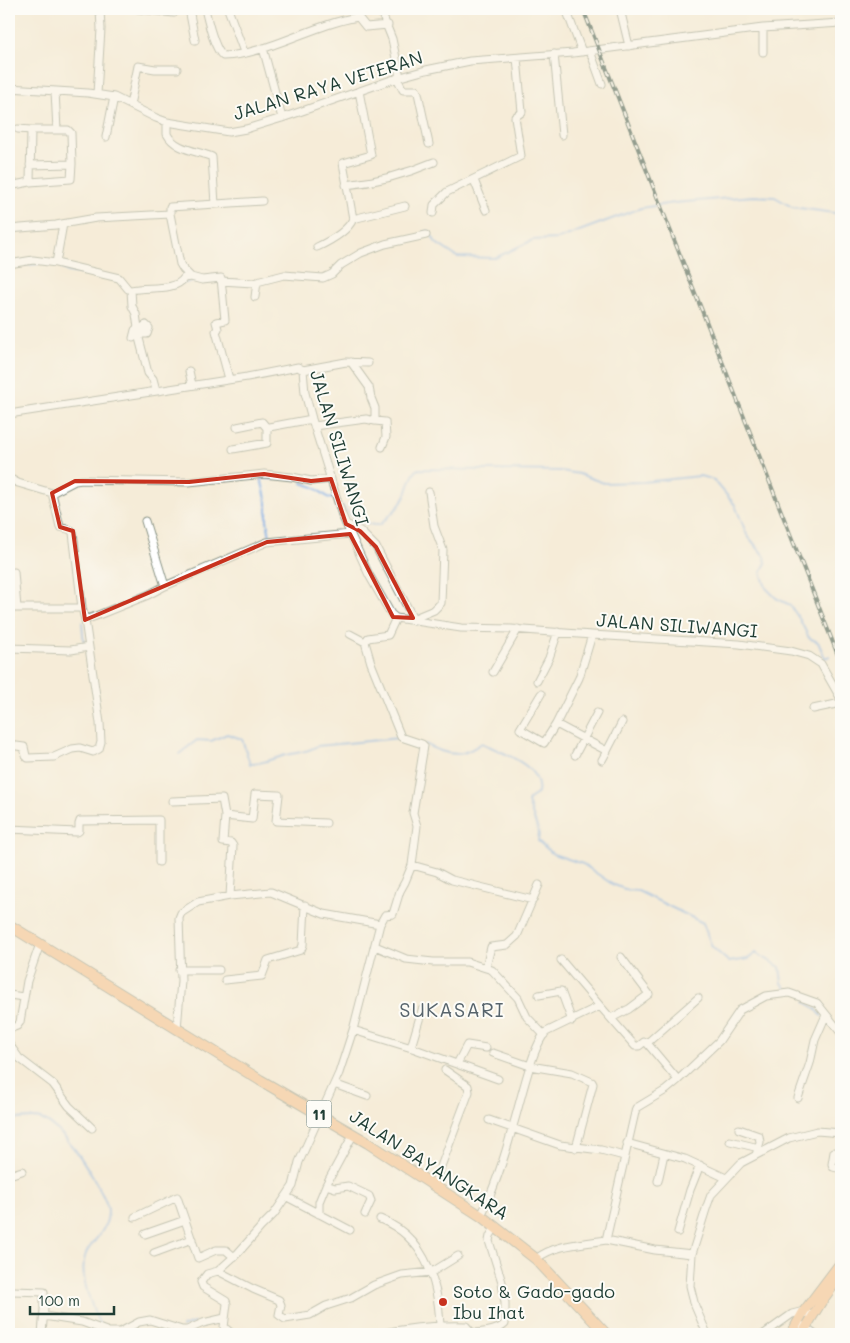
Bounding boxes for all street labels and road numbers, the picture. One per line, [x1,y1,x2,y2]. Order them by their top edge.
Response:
street label: JALAN RAYA VETERAN [230,45,425,125]
street label: JALAN SILIWANGI [305,367,375,529]
street label: JALAN SILIWANGI [596,607,759,643]
road number: 11 [306,1100,332,1128]
street label: JALAN BAYANGKARA [345,1104,514,1225]

